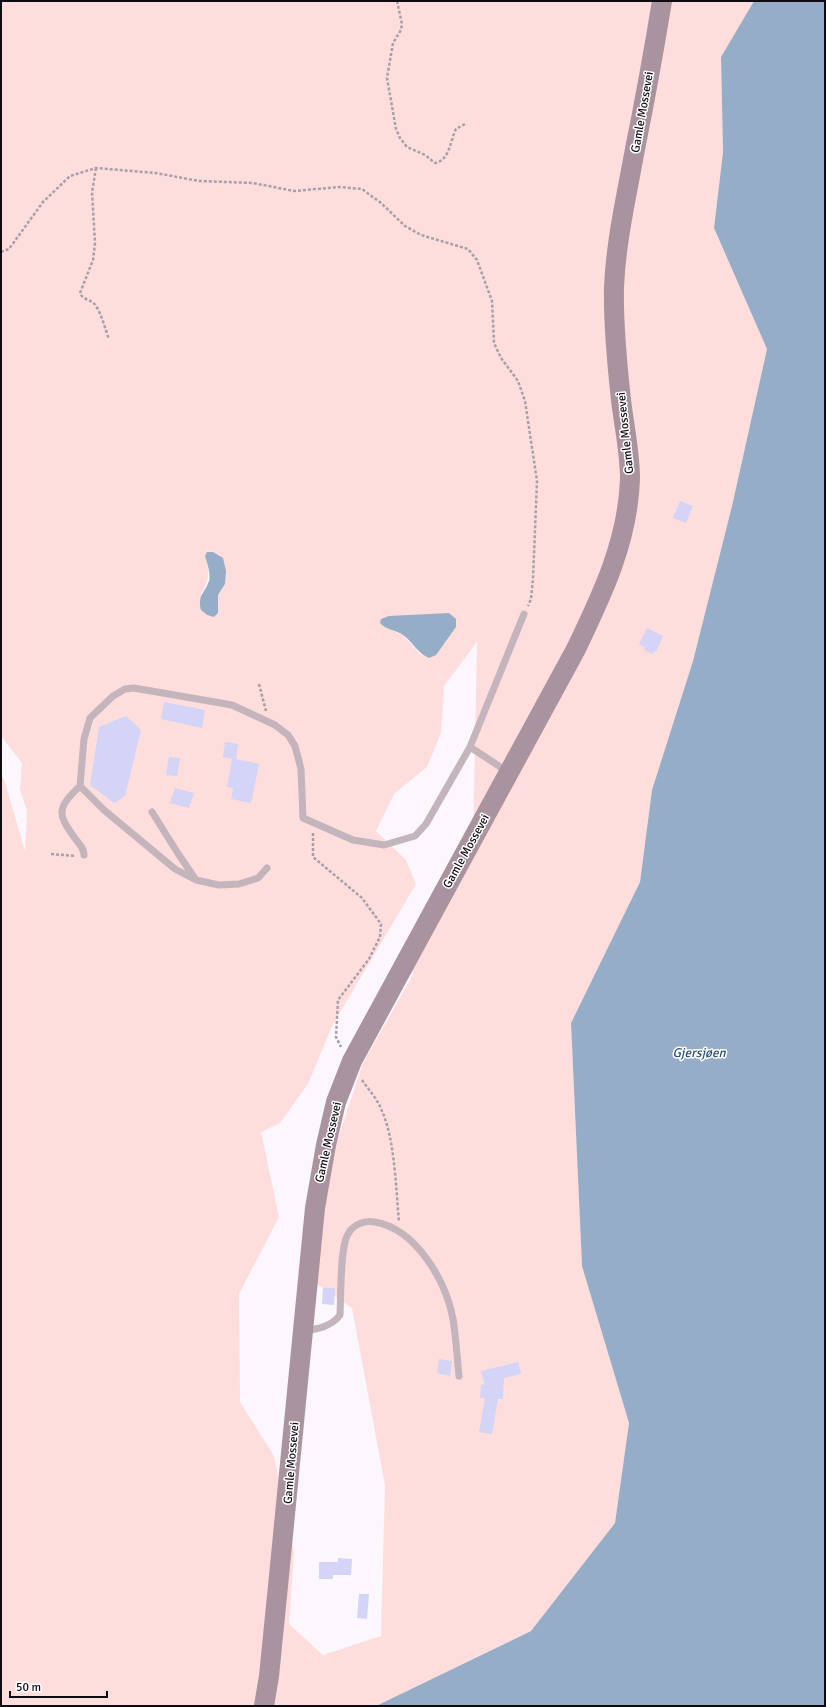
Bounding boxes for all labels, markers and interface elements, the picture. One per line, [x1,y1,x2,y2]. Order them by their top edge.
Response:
street label: Gamle Mossevei [628,70,657,154]
street label: Gamle Mossevei [614,391,637,475]
street label: Gamle Mossevei [440,812,493,891]
water label: Gjersjøen [673,1045,726,1061]
street label: Gamle Mossevei [312,1100,345,1184]
street label: Gamle Mossevei [280,1421,303,1505]
scale bar [10,1673,107,1699]
text: 50 m [16,1680,41,1695]

